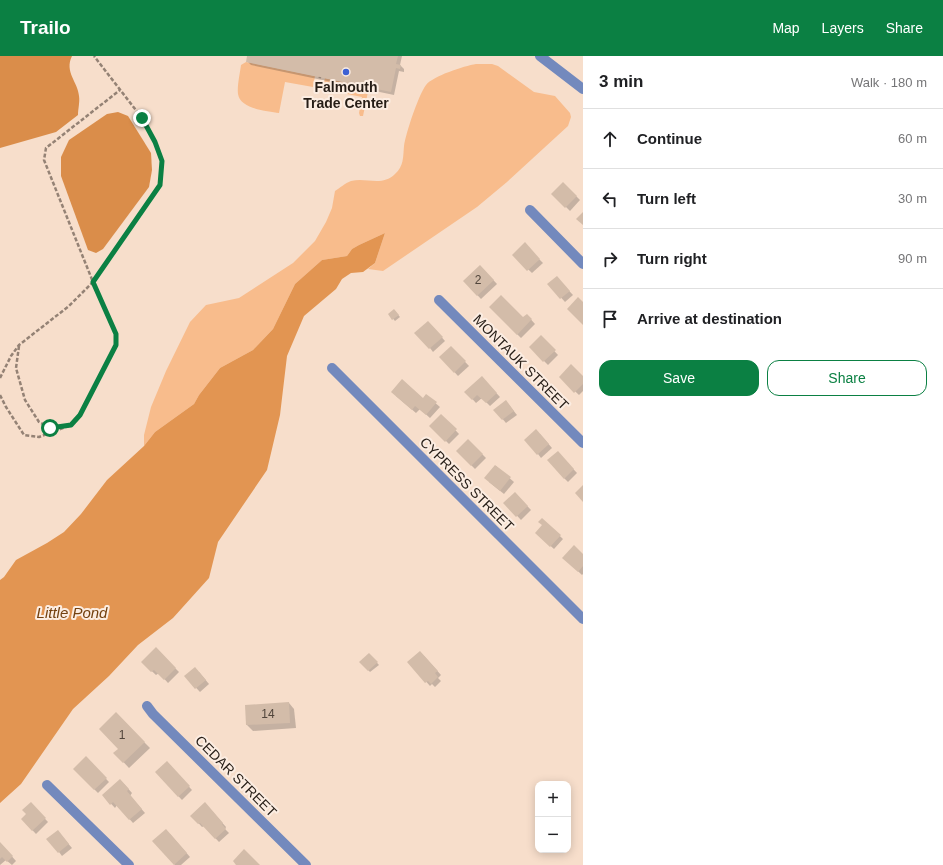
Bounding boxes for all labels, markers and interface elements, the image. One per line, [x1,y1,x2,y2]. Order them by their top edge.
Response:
text: Trailo [20,17,71,38]
text: Map [772,20,800,36]
text: Layers [822,20,864,36]
text: Share [886,20,923,36]
marker: Falmouth Trade Center [341,67,351,77]
text: 3 min [599,72,643,91]
text: Walk · 180 m [851,75,927,90]
place label: Falmouth Trade Center [303,79,389,111]
route end [133,109,151,127]
icon: ahead [599,128,621,150]
text: Continue [637,130,702,147]
text: 60 m [898,131,927,146]
icon: left [599,188,621,210]
text: Turn left [637,190,696,207]
text: 30 m [898,191,927,206]
icon: right [599,248,621,270]
text: Turn right [637,250,707,267]
text: 90 m [898,251,927,266]
house number: 2 [475,273,482,287]
icon: arrive [599,308,621,330]
text: Arrive at destination [637,310,782,327]
street label: MONTAUK STREET [470,311,572,413]
button: Save [599,360,759,396]
button: Share [767,360,927,396]
route start [41,419,59,437]
street label: CYPRESS STREET [417,434,518,535]
water label: Little Pond [37,604,108,621]
house number: 14 [261,707,275,721]
house number: 1 [119,728,126,742]
street label: CEDAR STREET [192,732,280,820]
map controls [535,781,571,853]
button: + [535,781,571,817]
button: − [535,817,571,853]

